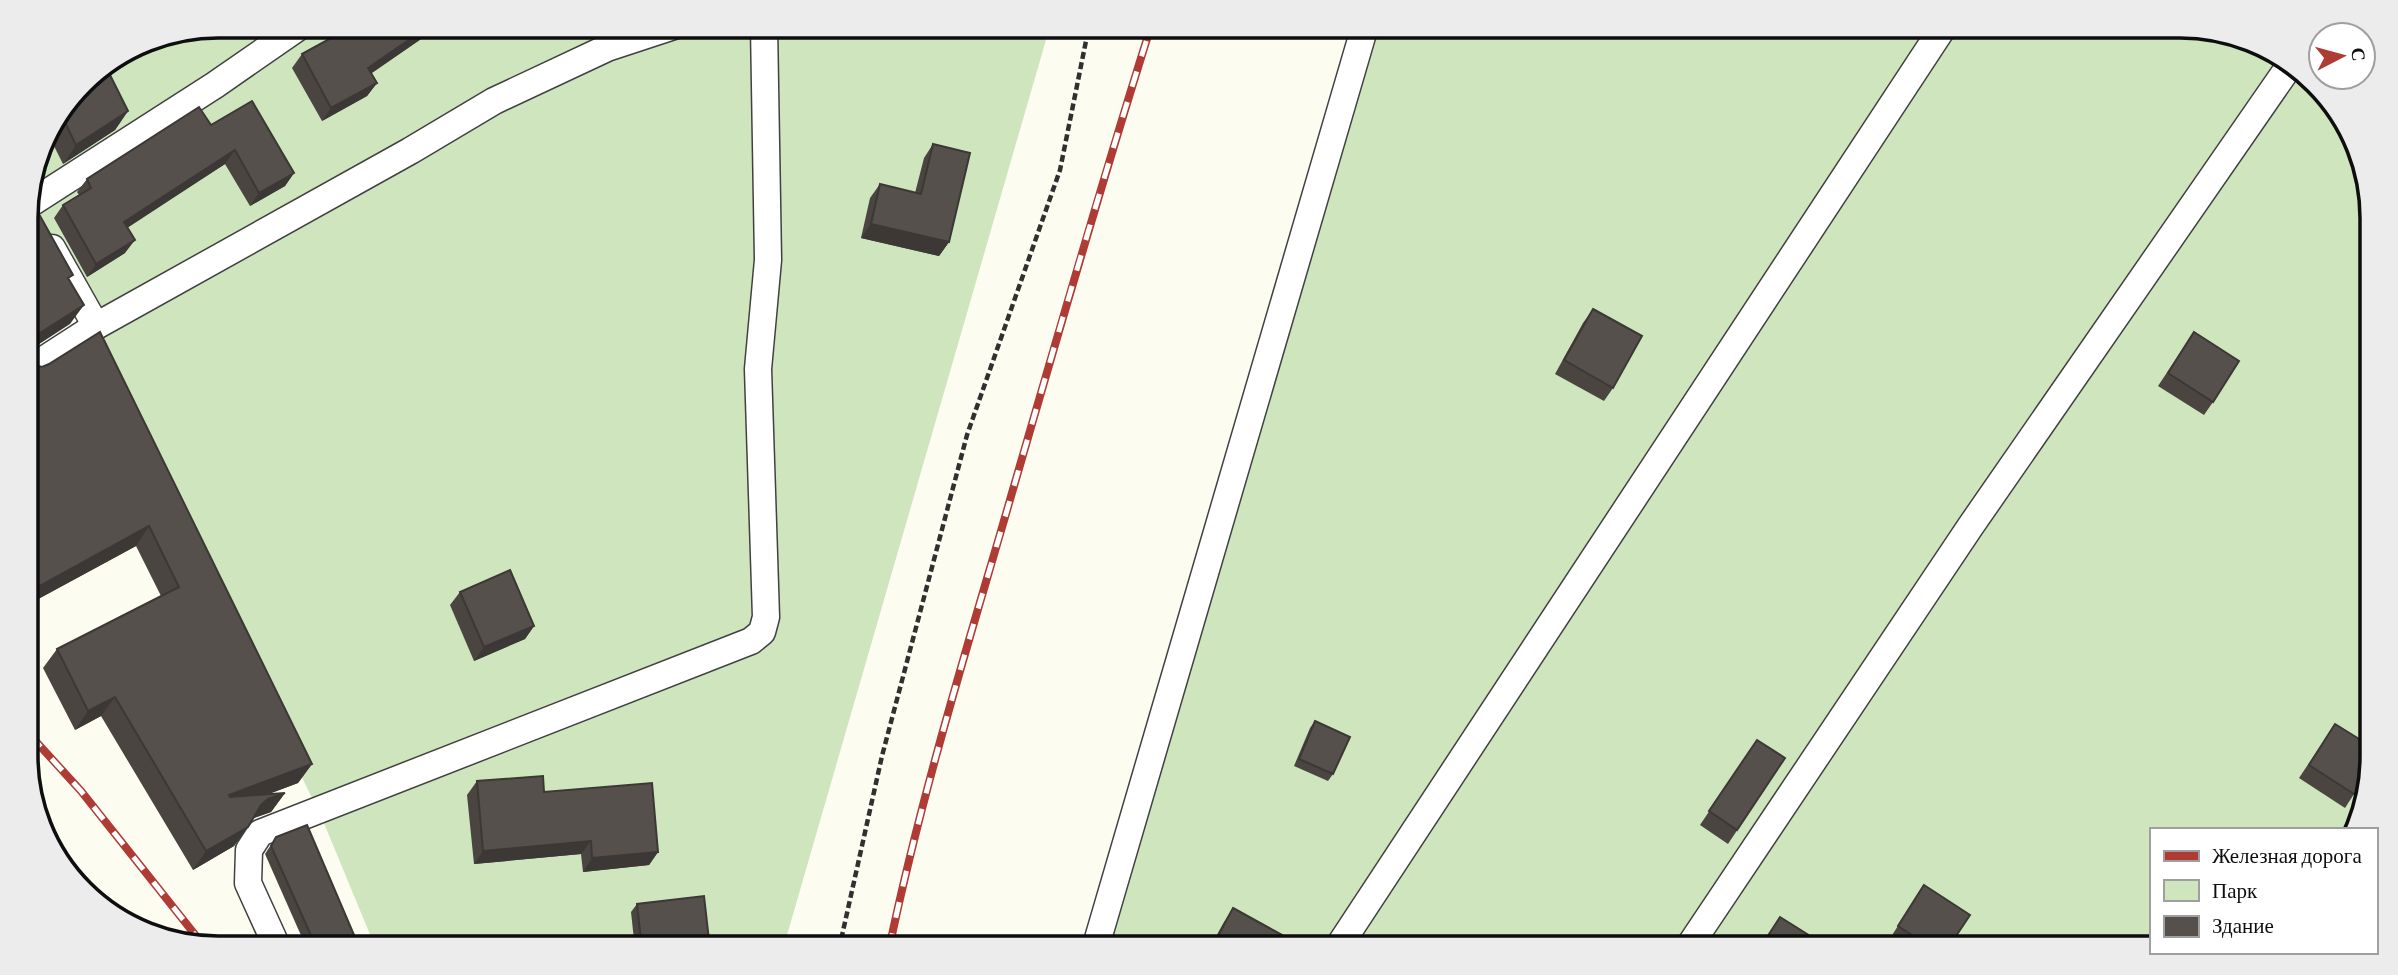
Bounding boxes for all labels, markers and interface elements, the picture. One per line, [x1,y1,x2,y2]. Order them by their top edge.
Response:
north arrow [2307,21,2377,91]
text: С [2347,46,2370,62]
legend [2150,828,2377,954]
text: Железная дорога [2212,844,2362,868]
text: Парк [2212,879,2258,903]
text: Здание [2212,914,2274,938]

